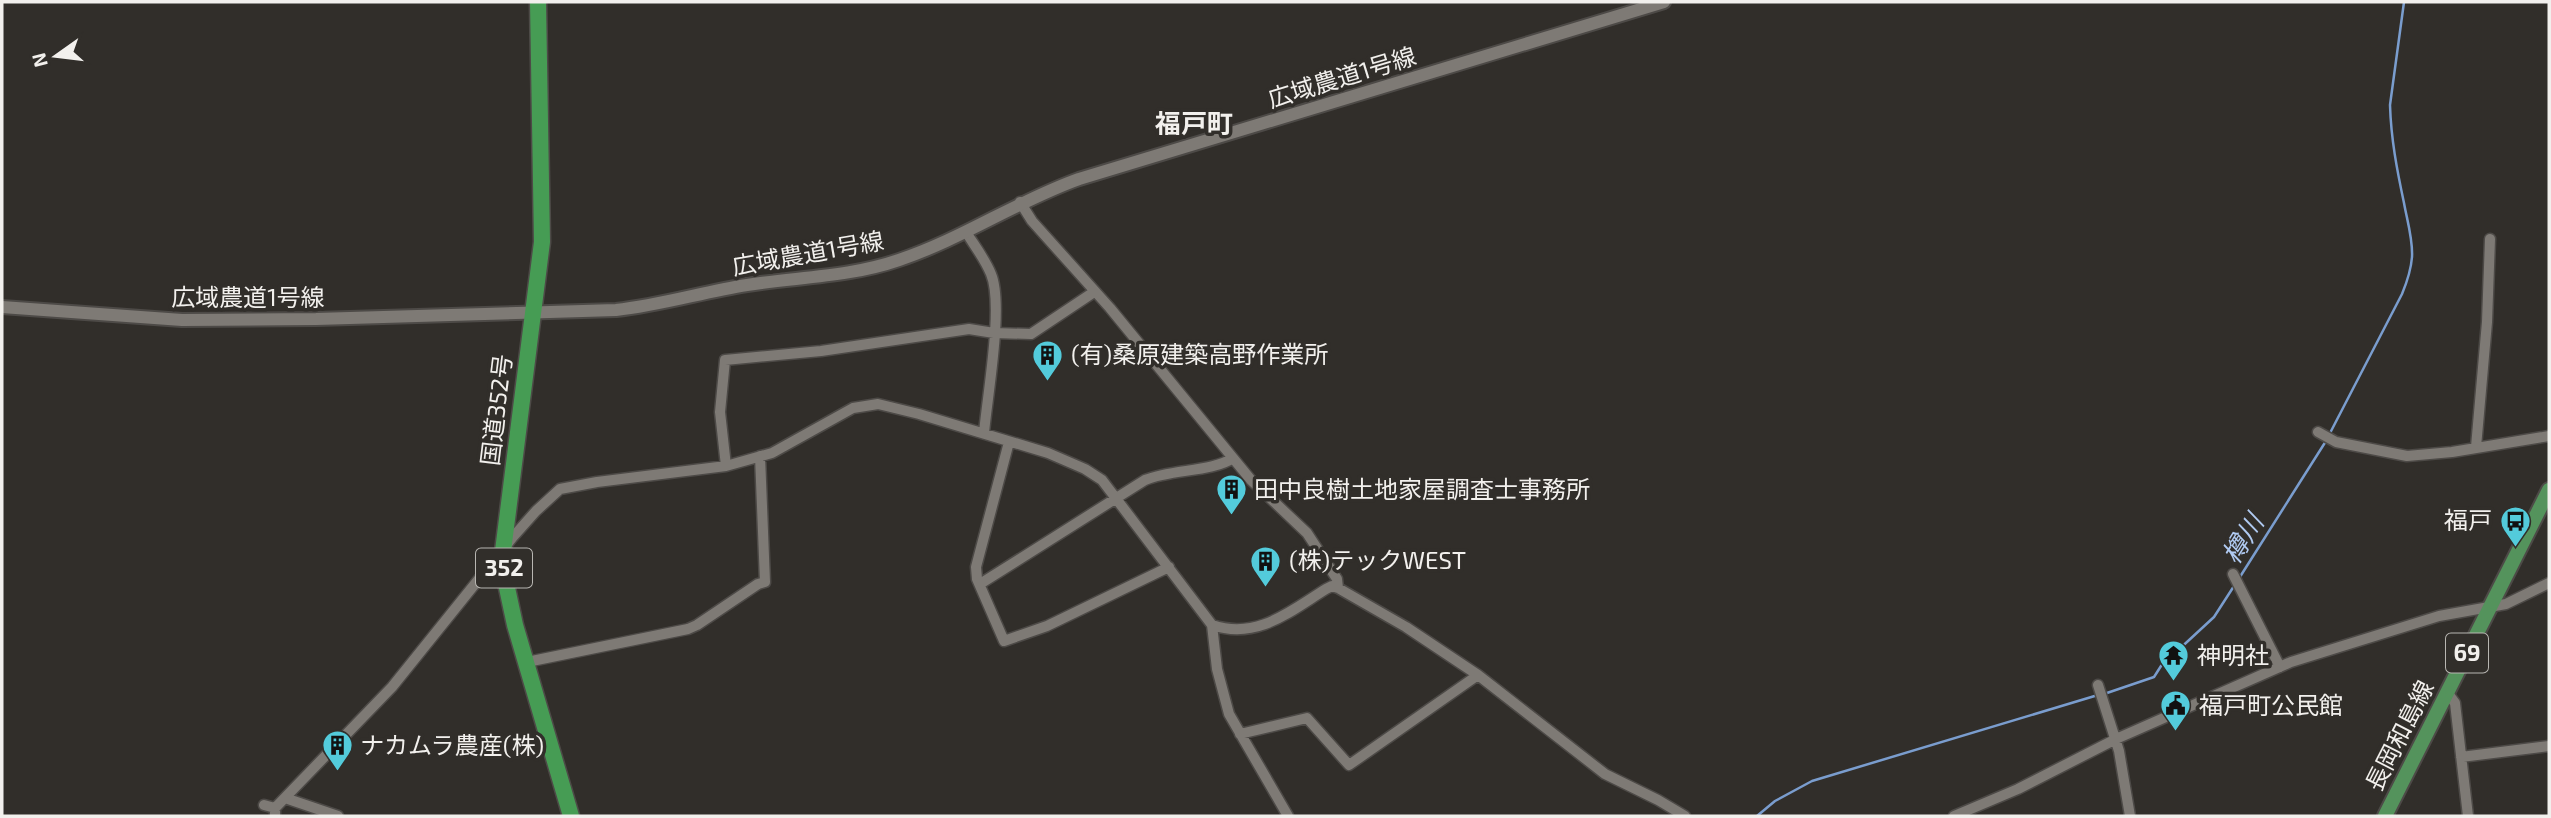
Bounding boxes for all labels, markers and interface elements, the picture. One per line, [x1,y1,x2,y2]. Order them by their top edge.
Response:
north arrow [21,21,91,91]
street label: 広域農道1号線 [1264,40,1419,113]
text: N [26,51,52,70]
district label: 福戸町 [1155,107,1233,138]
street label: 広域農道1号線 [730,225,886,280]
street label: 広域農道1号線 [171,282,325,311]
building icon: (有)桑原建築高野作業所 [1031,338,1065,382]
place label: (有)桑原建築高野作業所 [1071,339,1328,368]
street label: 国道352号 [474,353,517,467]
building icon: 田中良樹土地家屋調査士事務所 [1214,473,1248,517]
place label: 田中良樹土地家屋調査士事務所 [1254,474,1590,503]
bus stop icon: 福戸 [2498,504,2532,548]
water label: 樽川 [2215,505,2270,568]
place label: 福戸 [2444,505,2492,534]
building icon: (株)テックWEST [1249,544,1283,588]
place label: (株)テックWEST [1289,545,1466,574]
road number: 352 [476,548,532,588]
road number: 69 [2446,634,2488,673]
temple icon: 神明社 [2157,639,2191,683]
place label: 神明社 [2197,640,2269,669]
street label: 長岡和島線 [2359,675,2439,795]
public building icon: 福戸町公民館 [2159,689,2193,733]
place label: 福戸町公民館 [2199,690,2343,719]
building icon: ナカムラ農産(株) [320,729,354,773]
place label: ナカムラ農産(株) [360,730,544,759]

